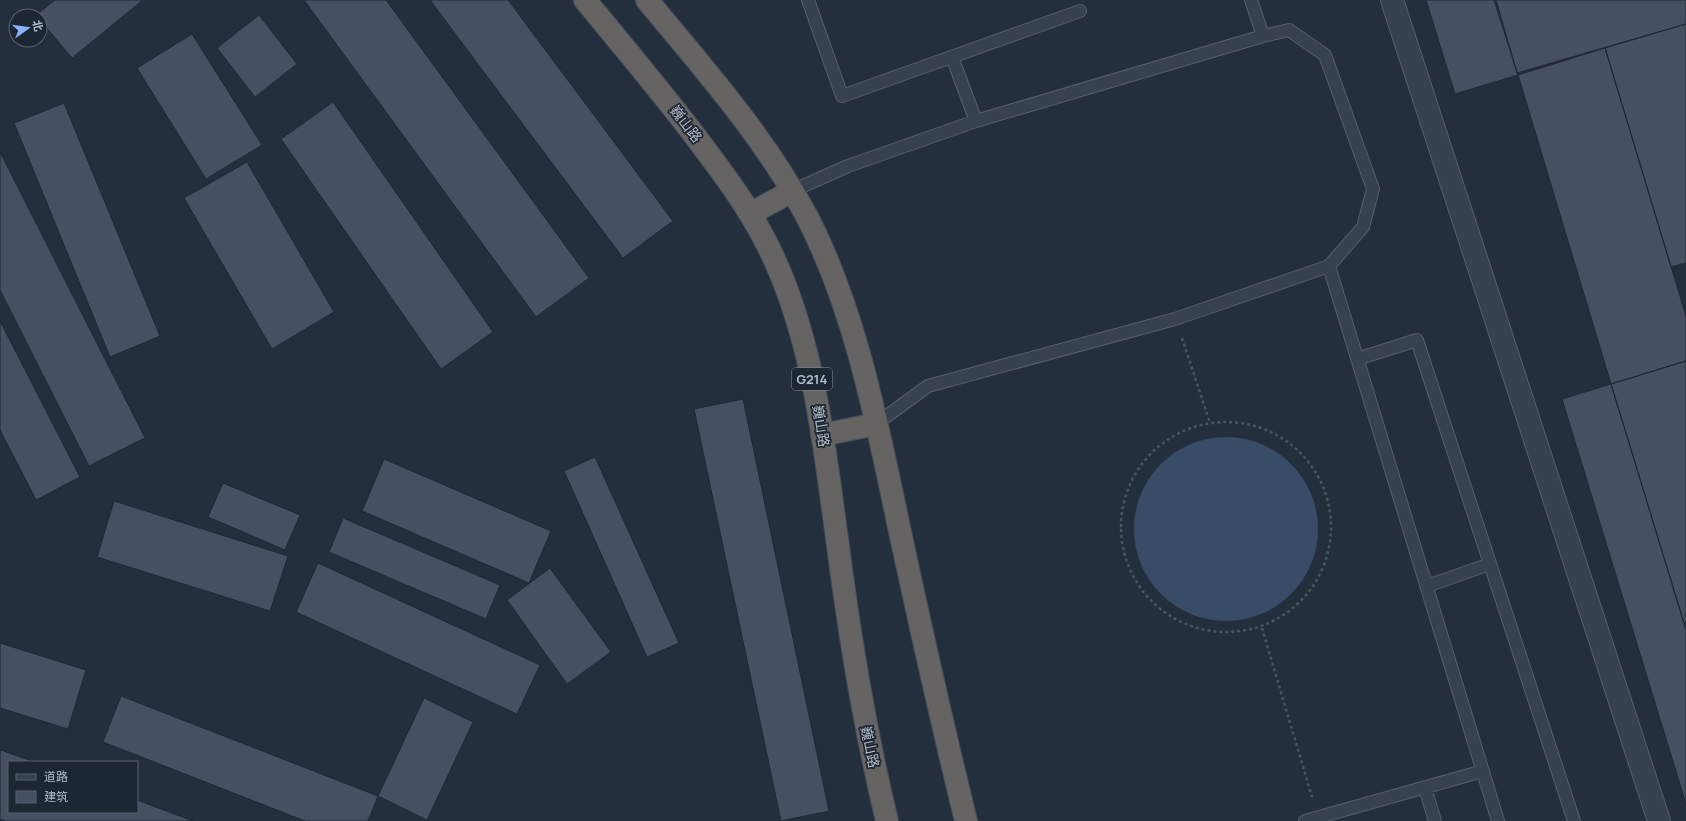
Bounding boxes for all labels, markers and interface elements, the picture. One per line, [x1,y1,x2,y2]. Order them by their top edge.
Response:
north arrow [8,8,48,48]
text: 北 [30,18,47,33]
street label: 巍山路 [666,101,707,146]
road number: G214 [792,368,832,390]
street label: 巍山路 [809,404,834,448]
street label: 巍山路 [857,724,884,769]
legend [8,761,138,813]
text: 道路 [44,768,68,785]
text: 建筑 [44,788,68,805]

